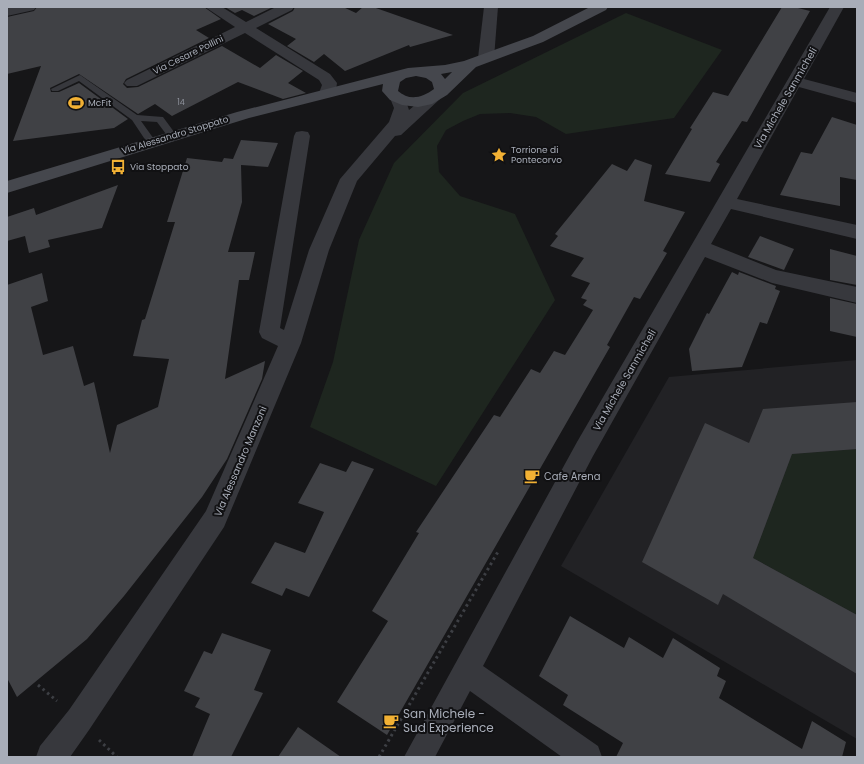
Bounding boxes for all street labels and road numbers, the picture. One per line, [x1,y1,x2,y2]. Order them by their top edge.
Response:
street label: Via Cesare Pollini [151,33,225,77]
street label: Via Michele Sanmicheli [750,45,821,152]
street label: Via Alessandro Stoppato [120,113,230,157]
street label: Via Michele Sanmicheli [589,327,660,434]
street label: Via Alessandro Manzoni [210,404,271,519]

